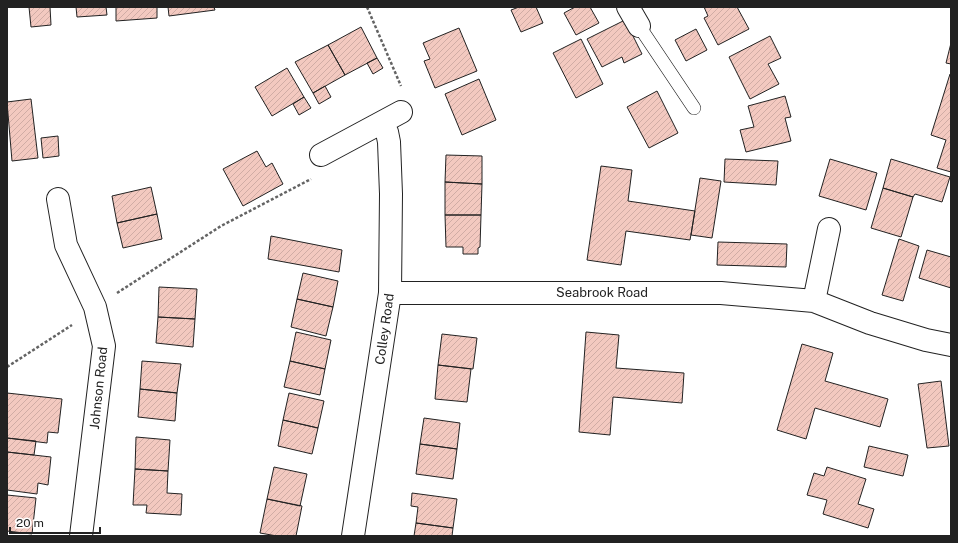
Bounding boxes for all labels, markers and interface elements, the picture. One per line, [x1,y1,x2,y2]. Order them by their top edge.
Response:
street label: Seabrook Road [556,285,648,300]
street label: Colley Road [372,292,397,366]
street label: Johnson Road [87,346,110,430]
scale bar [10,509,100,535]
text: 20 m [16,516,44,530]

